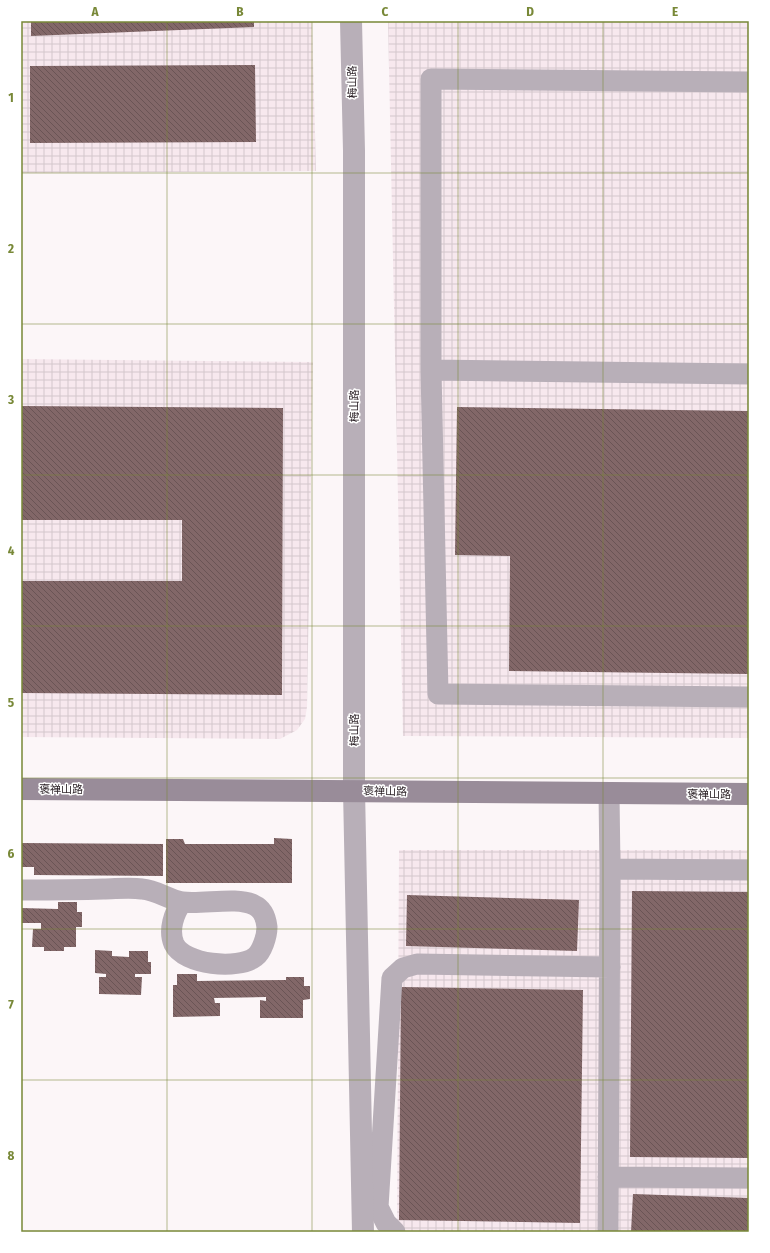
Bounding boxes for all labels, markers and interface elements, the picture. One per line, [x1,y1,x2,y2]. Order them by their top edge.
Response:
text: A [90,4,99,19]
text: B [236,4,244,19]
text: C [382,4,389,19]
text: D [526,4,534,19]
text: E [672,4,678,19]
street label: 梅山路 [346,65,359,99]
text: 1 [8,90,14,105]
text: 2 [7,241,14,256]
street label: 梅山路 [348,390,361,423]
text: 3 [7,392,14,407]
text: 4 [8,543,15,558]
text: 5 [8,695,14,710]
street label: 梅山路 [348,714,361,747]
street label: 褒禅山路 [39,783,83,796]
street label: 褒禅山路 [363,785,407,798]
street label: 褒禅山路 [687,788,731,801]
text: 6 [8,846,15,861]
text: 7 [8,997,14,1012]
text: 8 [8,1148,15,1163]

